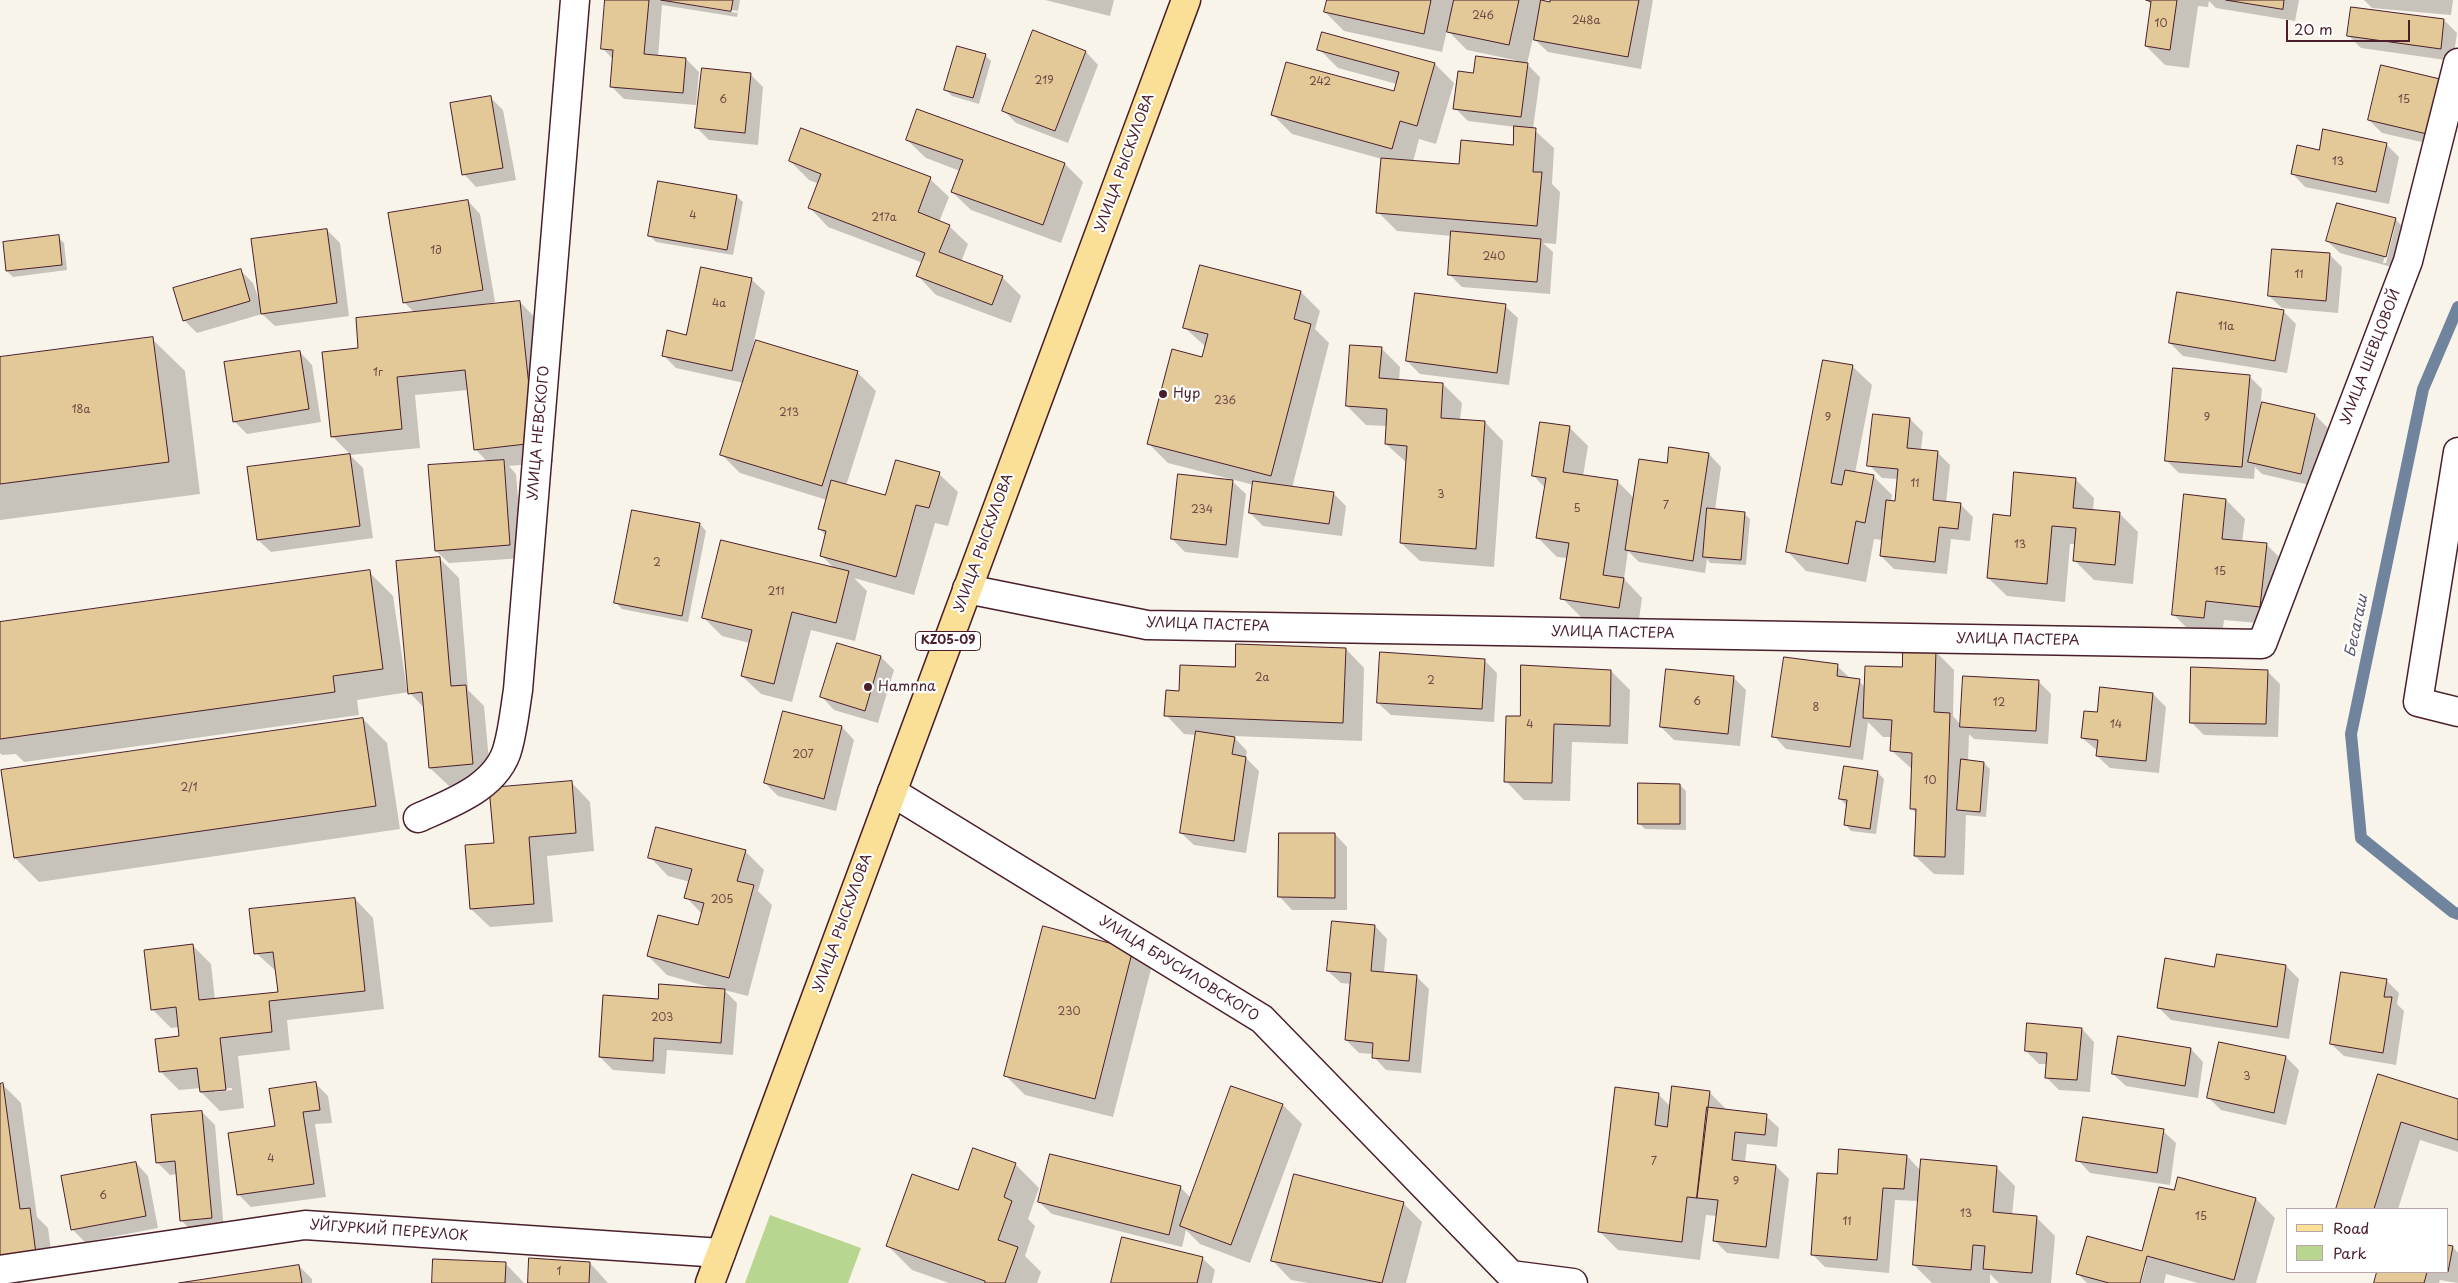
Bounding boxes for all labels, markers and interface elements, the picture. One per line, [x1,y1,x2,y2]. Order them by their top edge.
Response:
house number: 246 [1472,9,1494,23]
scale bar [2288,10,2412,42]
house number: 248а [1572,14,1600,28]
house number: 10 [2155,17,2167,31]
text: 20 m [2294,17,2333,40]
house number: 219 [1034,74,1054,88]
house number: 242 [1309,75,1331,89]
street label: УЛИЦА РЫСКУЛОВА [1092,91,1158,235]
house number: 6 [719,93,727,107]
house number: 15 [2398,93,2410,107]
house number: 13 [2332,155,2344,169]
house number: 4 [689,209,697,223]
house number: 217а [871,211,897,225]
house number: 1д [430,244,442,258]
house number: 240 [1483,250,1505,264]
house number: 11 [2294,268,2304,282]
street label: УЛИЦА ШЕВЦОВОЙ [2337,287,2405,427]
house number: 4а [712,297,726,311]
house number: 11а [2218,320,2234,334]
street label: УЛИЦА НЕВСКОГО [525,365,553,501]
house number: 1г [373,366,383,380]
place label: Hyp [1173,386,1200,402]
marker: Hyp [1157,388,1169,400]
house number: 236 [1214,394,1236,408]
house number: 18a [72,403,90,417]
house number: 213 [779,406,799,420]
house number: 9 [1825,411,1831,425]
house number: 9 [2204,411,2210,425]
street label: УЛИЦА РЫСКУЛОВА [951,471,1017,615]
house number: 11 [1910,477,1920,491]
house number: 3 [1437,488,1445,502]
house number: 7 [1663,499,1669,513]
house number: 5 [1573,502,1581,516]
house number: 234 [1191,503,1213,517]
house number: 13 [2014,538,2026,552]
house number: 2 [653,556,661,570]
house number: 15 [2214,565,2226,579]
house number: 211 [767,585,785,599]
water label: Бесагаш [2342,593,2372,659]
street label: УЛИЦА ПАСТЕРА [1146,614,1270,636]
street label: УЛИЦА ПАСТЕРА [1551,624,1675,642]
road number: KZ05-09 [916,631,980,650]
street label: УЛИЦА ПАСТЕРА [1956,631,2080,649]
house number: 2а [1255,671,1269,685]
house number: 2 [1427,674,1435,688]
place label: Hamnna [878,679,936,695]
marker: Hamnna [862,681,874,693]
house number: 6 [1693,695,1701,709]
house number: 12 [1993,696,2005,710]
house number: 8 [1813,701,1819,715]
house number: 4 [1526,718,1534,732]
house number: 14 [2110,718,2122,732]
house number: 207 [792,748,814,762]
house number: 10 [1924,774,1936,788]
house number: 2/1 [180,781,198,795]
street label: УЛИЦА РЫСКУЛОВА [810,851,876,995]
house number: 205 [711,893,733,907]
street label: УЛИЦА БРУСИЛОВСКОГО [1096,913,1262,1025]
house number: 230 [1058,1005,1080,1019]
house number: 203 [651,1011,673,1025]
house number: 3 [2243,1070,2251,1084]
house number: 4 [267,1152,275,1166]
house number: 7 [1651,1155,1657,1169]
house number: 9 [1733,1175,1739,1189]
house number: 6 [99,1189,107,1203]
house number: 13 [1960,1207,1972,1221]
legend [2286,1208,2448,1273]
house number: 15 [2195,1210,2207,1224]
house number: 11 [1842,1215,1852,1229]
text: Road [2333,1216,2369,1239]
street label: УЙГУРКИЙ ПЕРЕУЛОК [309,1217,469,1245]
text: Park [2333,1241,2367,1264]
house number: 1 [557,1265,561,1279]

